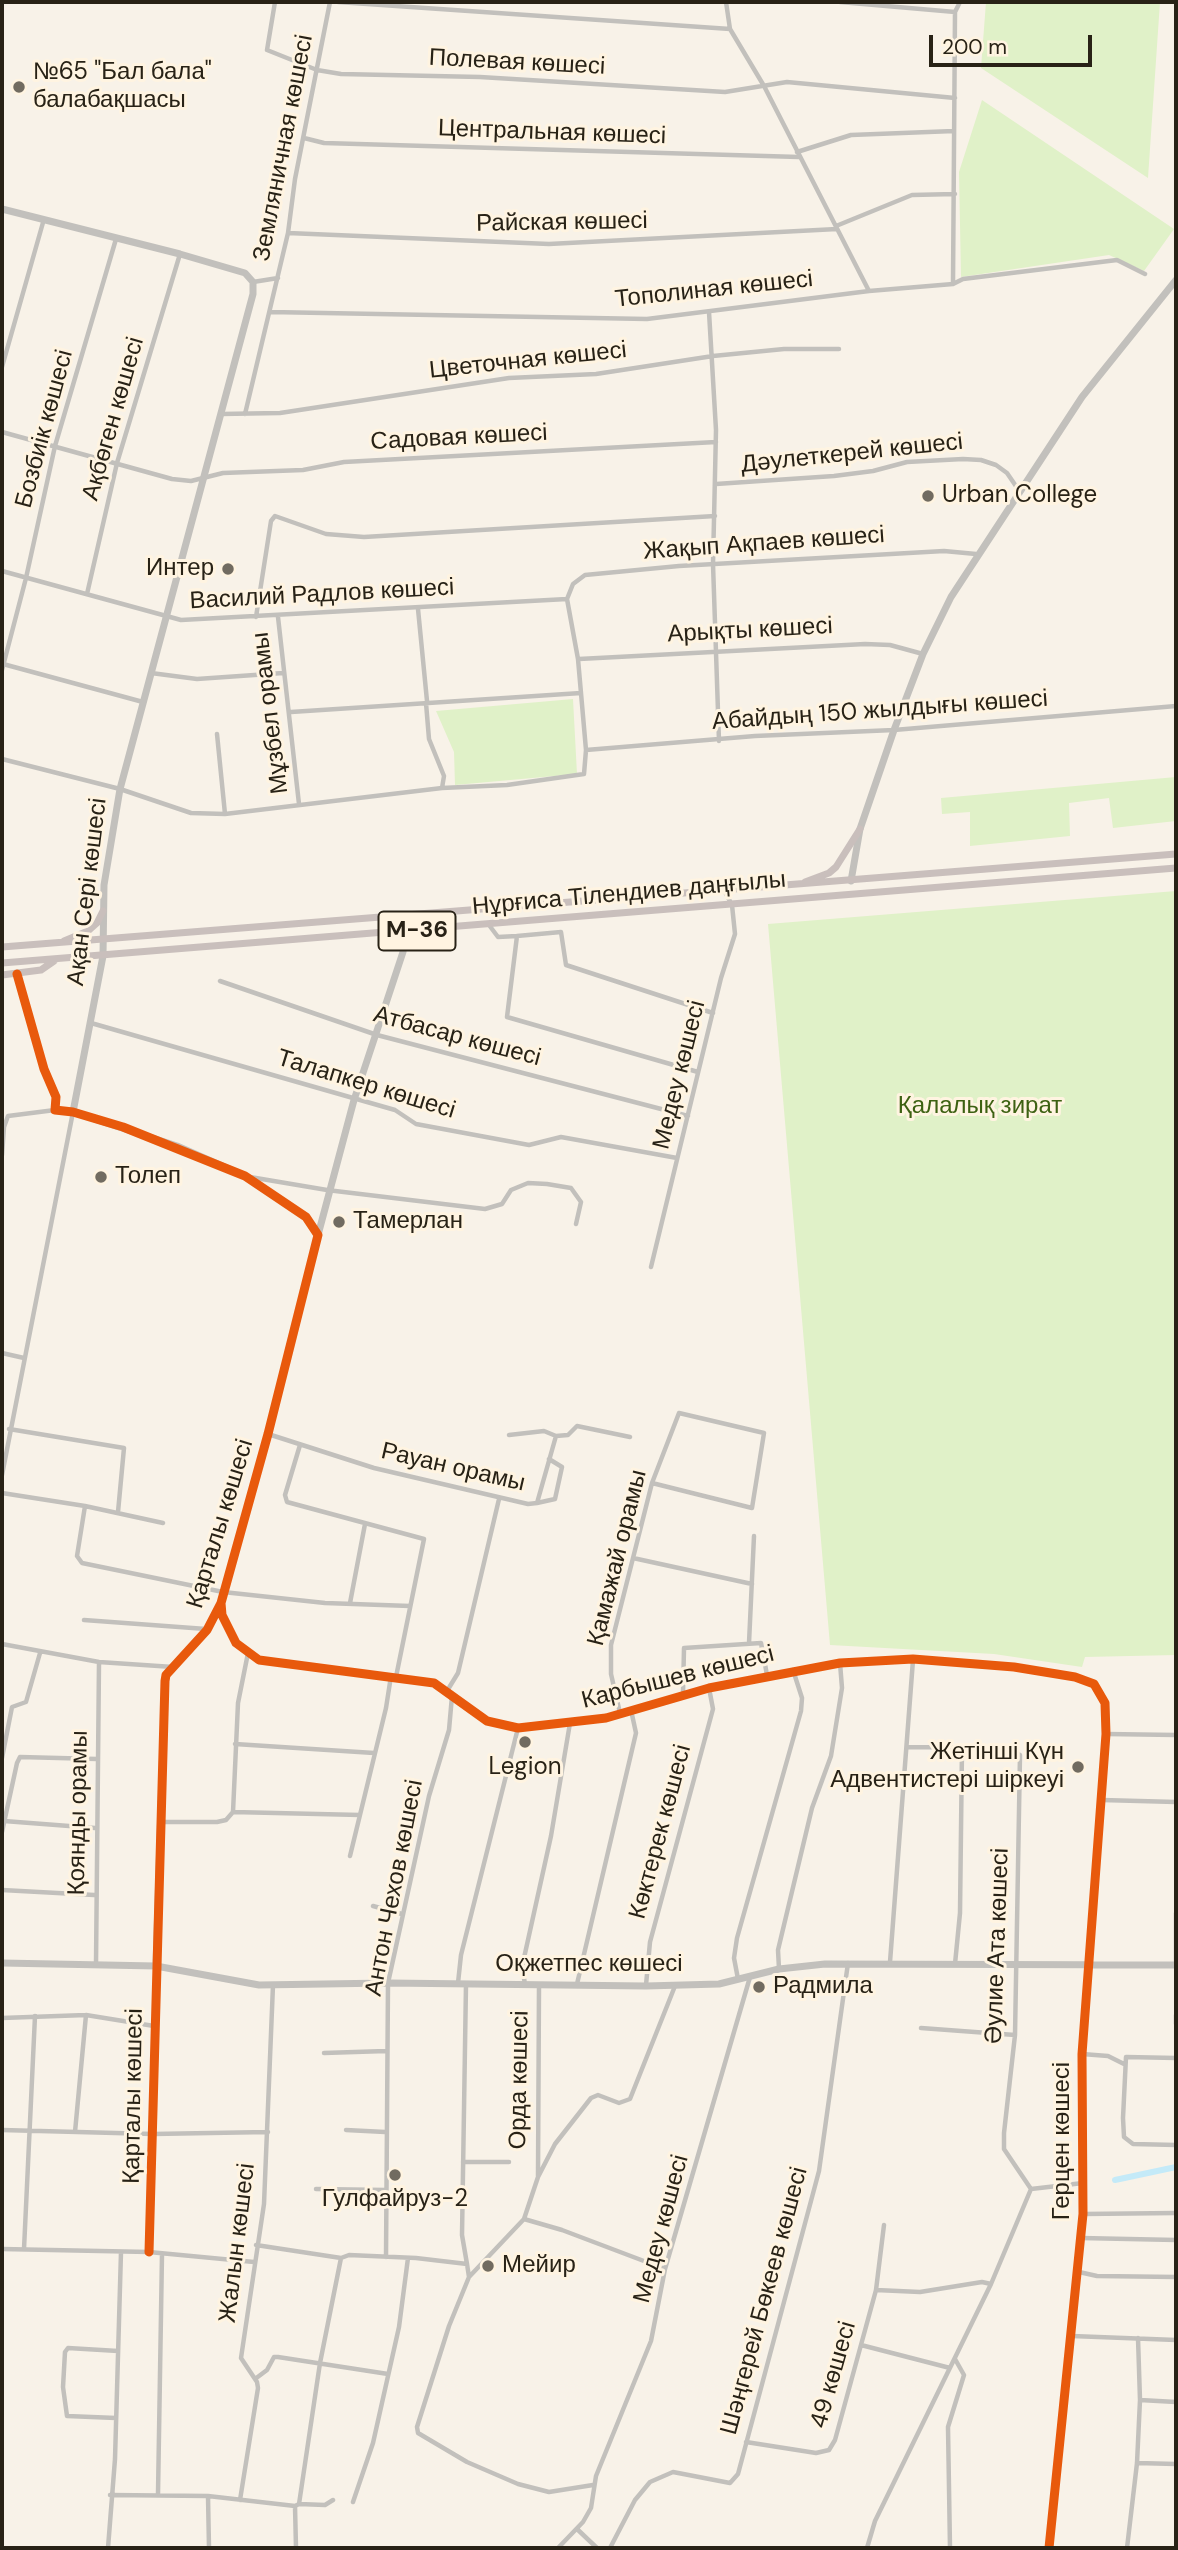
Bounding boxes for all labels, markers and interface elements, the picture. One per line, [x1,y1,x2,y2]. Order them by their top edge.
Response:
scale bar [933,21,1096,65]
street label: Земляничная көшесі [248,32,320,264]
text: 200 m [942,33,1007,61]
street label: Полевая көшесі [428,44,606,82]
place label: №65 "Бал бала" балабақшасы [33,59,212,115]
marker: №65 "Бал бала" балабақшасы [11,79,27,95]
street label: Центральная көшесі [437,115,667,151]
street label: Райская көшесі [476,207,648,239]
street label: Тополиная көшесі [613,265,815,315]
street label: Ақбөген көшесі [77,334,151,504]
street label: Цветочная көшесі [428,336,628,386]
street label: Бозбиік көшесі [10,347,80,511]
street label: Садовая көшесі [370,419,548,457]
street label: Дәулеткерей көшесі [740,428,964,480]
place label: Urban College [942,482,1097,510]
marker: Urban College [920,488,936,504]
street label: Жақып Ақпаев көшесі [642,521,886,567]
place label: Интер [146,555,214,583]
marker: Интер [220,561,236,577]
street label: Василий Радлов көшесі [189,574,455,616]
street label: Арықты көшесі [667,612,833,650]
street label: Мұзбел орамы [247,630,295,796]
street label: Абайдың 150 жылдығы көшесі [711,685,1049,737]
street label: Ақан Сері көшесі [62,796,114,988]
street label: Нұрғиса Тілендиев даңғылы [471,866,787,922]
road number: M-36 [378,912,456,950]
street label: Медеу көшесі [648,998,712,1152]
street label: Атбасар көшесі [370,1001,544,1073]
street label: Талапкер көшесі [273,1044,459,1126]
park label: Қалалық зират [898,1093,1062,1121]
place label: Толеп [115,1163,181,1191]
marker: Толеп [93,1169,109,1185]
place label: Тамерлан [353,1208,463,1236]
marker: Тамерлан [331,1214,347,1230]
street label: Қарталы көшесі [182,1436,260,1612]
street label: Рауан орамы [378,1437,528,1499]
street label: Қамажай орамы [582,1467,654,1649]
street label: Карбышев көшесі [579,1640,777,1716]
street label: Қоянды орамы [63,1730,95,1896]
marker: Legion [517,1734,533,1750]
place label: Жетінші Күн Адвентистері шіркеуі [830,1739,1064,1795]
street label: Көктерек көшесі [624,1742,698,1922]
place label: Legion [489,1754,561,1782]
marker: Жетінші Күн Адвентистері шіркеуі [1070,1759,1086,1775]
street label: Антон Чехов көшесі [360,1777,430,1999]
street label: Әулие Ата көшесі [980,1847,1016,2045]
street label: Оқжетпес көшесі [495,1951,683,1979]
place label: Радмила [773,1973,873,2001]
marker: Радмила [751,1979,767,1995]
street label: Қарталы көшесі [118,2008,150,2184]
street label: Орда көшесі [504,2010,536,2150]
street label: Герцен көшесі [1049,2062,1077,2220]
street label: Медеу көшесі [628,2152,696,2306]
street label: Жалын көшесі [214,2162,262,2324]
street label: Шәңгерей Бөкеев көшесі [715,2164,815,2438]
marker: Гулфайруз-2 [387,2167,403,2183]
place label: Гулфайруз-2 [322,2186,468,2214]
place label: Мейир [502,2252,576,2280]
marker: Мейир [480,2258,496,2274]
street label: 49 көшесі [805,2318,863,2432]

